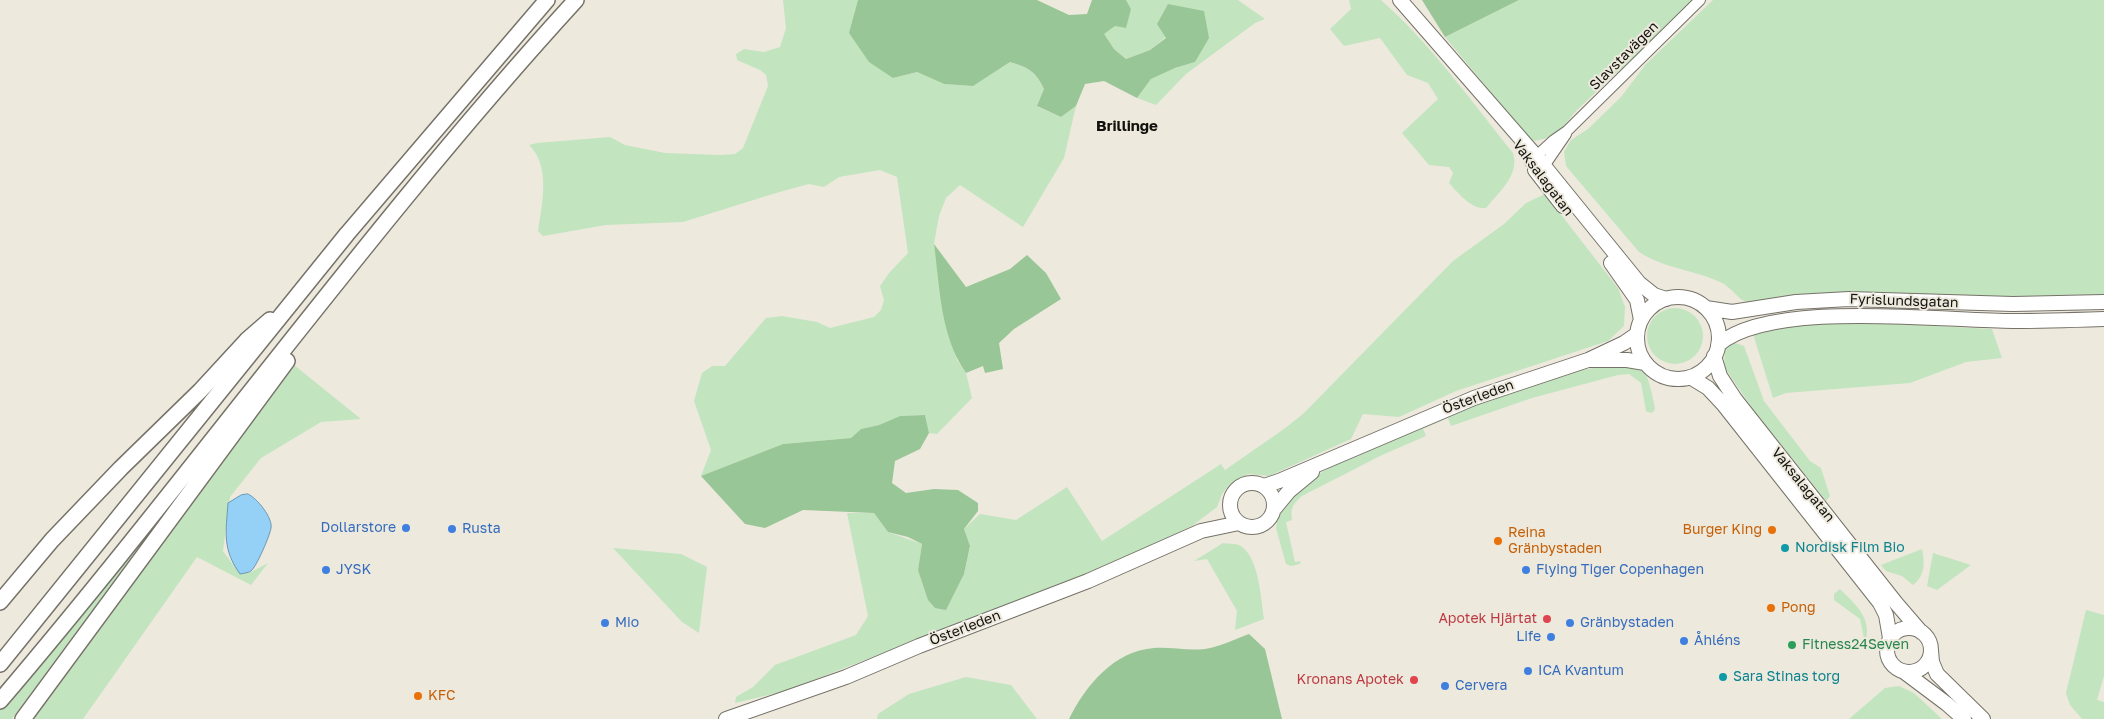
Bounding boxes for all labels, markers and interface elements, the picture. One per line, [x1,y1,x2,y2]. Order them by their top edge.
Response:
street label: Slavstavägen [1586,18,1662,94]
district label: Brillinge [1096,117,1158,135]
street label: Vaksalagatan [1509,137,1577,219]
street label: Fyrislundsgatan [1849,291,1959,311]
street label: Österleden [1440,376,1516,418]
street label: Vaksalagatan [1768,445,1838,525]
place label: Dollarstore [321,520,396,536]
place label: Rusta [462,521,501,537]
marker: Dollarstore [400,522,412,534]
place label: Burger King [1683,522,1762,538]
marker: Rusta [446,523,458,535]
marker: Burger King [1766,524,1778,536]
place label: Reina Gränbystaden [1508,525,1602,558]
marker: Reina Gränbystaden [1492,535,1504,547]
place label: Nordisk Film Bio [1795,540,1905,556]
marker: Nordisk Film Bio [1779,542,1791,554]
place label: JYSK [336,562,371,578]
place label: Flying Tiger Copenhagen [1536,562,1704,578]
marker: JYSK [320,564,332,576]
marker: Flying Tiger Copenhagen [1520,564,1532,576]
place label: Pong [1781,600,1816,616]
marker: Pong [1765,602,1777,614]
street label: Österleden [927,607,1003,649]
place label: Apotek Hjärtat [1438,611,1537,627]
marker: Apotek Hjärtat [1541,613,1553,625]
place label: Mio [615,615,639,631]
place label: Gränbystaden [1580,615,1674,631]
marker: Mio [599,617,611,629]
marker: Gränbystaden [1564,617,1576,629]
place label: Life [1516,629,1541,645]
marker: Life [1545,631,1557,643]
place label: Åhléns [1694,633,1740,649]
marker: Åhléns [1678,635,1690,647]
place label: Fitness24Seven [1802,637,1909,653]
marker: Fitness24Seven [1786,639,1798,651]
place label: ICA Kvantum [1538,663,1624,679]
marker: ICA Kvantum [1522,665,1534,677]
place label: Sara Stinas torg [1733,669,1840,685]
marker: Sara Stinas torg [1717,671,1729,683]
place label: Kronans Apotek [1297,672,1404,688]
marker: Kronans Apotek [1408,674,1420,686]
place label: Cervera [1455,678,1507,694]
marker: Cervera [1439,680,1451,692]
place label: KFC [428,688,455,704]
marker: KFC [412,690,424,702]

